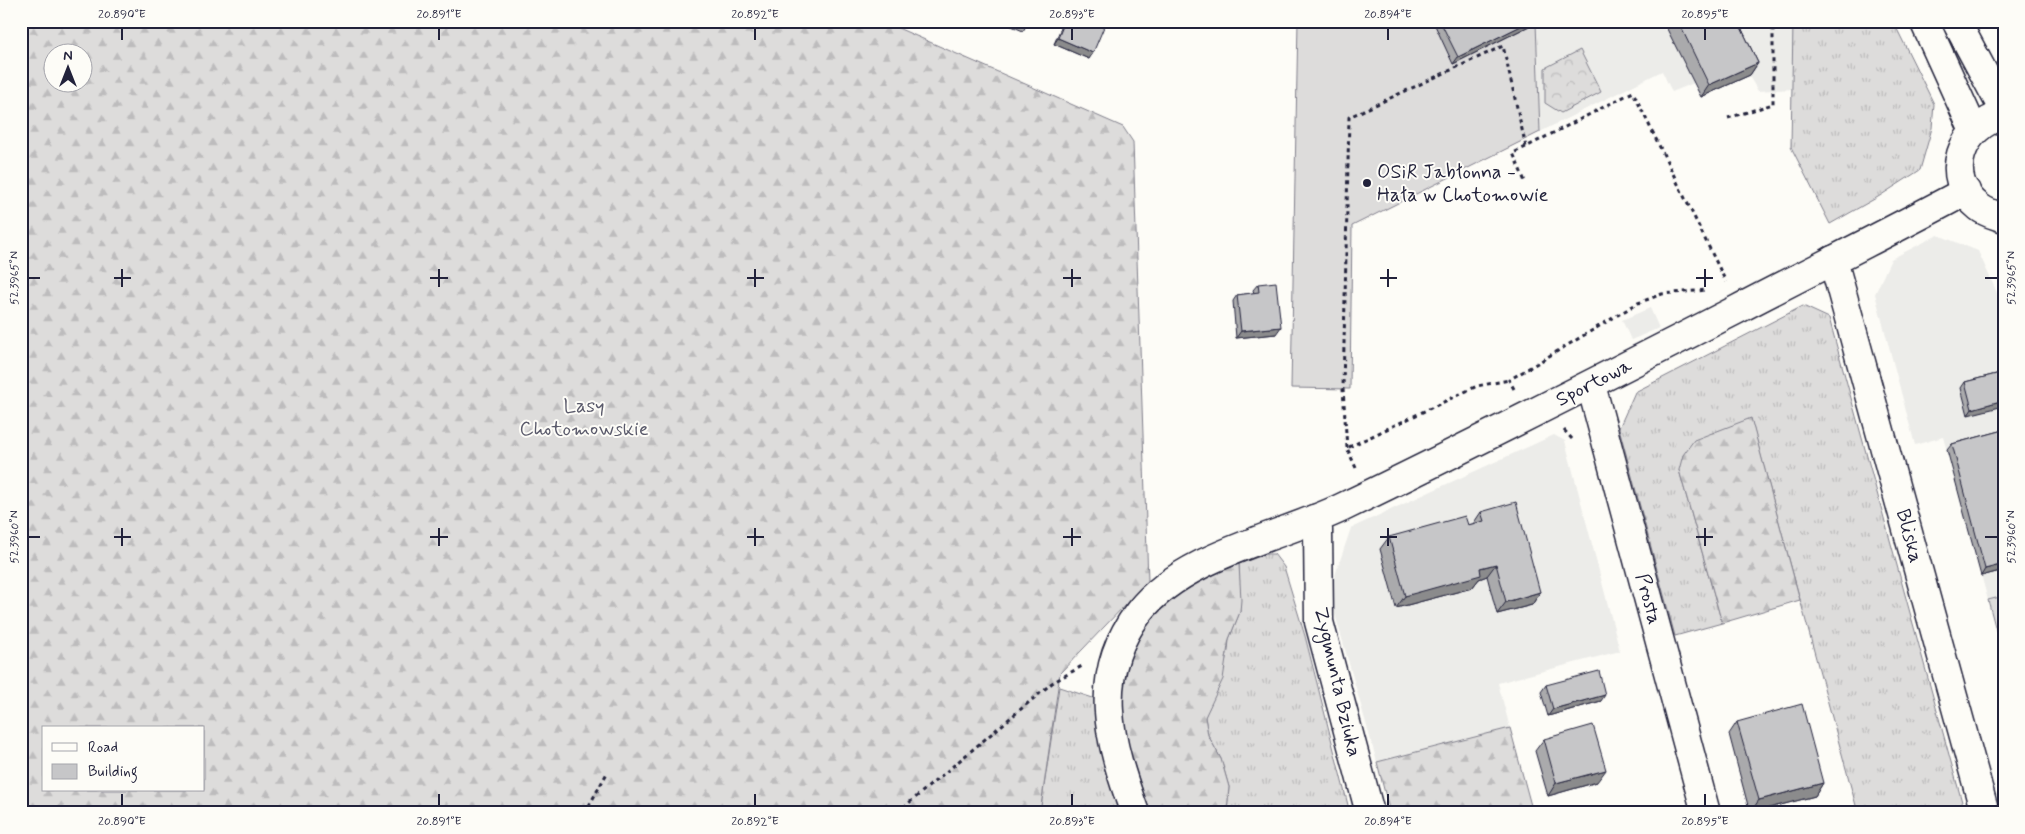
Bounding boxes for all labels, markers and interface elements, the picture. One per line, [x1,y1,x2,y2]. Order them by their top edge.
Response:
text: 20.890°E [98,7,146,23]
text: 20.891°E [416,7,462,23]
text: 20.892°E [731,7,779,23]
text: 20.893°E [1049,7,1095,23]
text: 20.894°E [1364,7,1412,23]
text: 20.895°E [1681,7,1729,23]
north arrow [42,42,92,92]
text: N [63,47,73,65]
place label: OSiR Jabłonna - Hała w Chotomowie [1377,159,1549,209]
marker: OSiR Jabłonna - Hała w Chotomowie [1361,177,1373,189]
text: 52.3965°N [7,251,23,305]
text: 52.3965°N [2004,251,2020,305]
street label: Sportowa [1551,352,1637,414]
park label: Lasy Chotomowskie [519,393,649,443]
street label: Bliska [1889,506,1929,566]
text: 52.3960°N [7,510,23,564]
text: 52.3960°N [2004,510,2020,564]
street label: Prosta [1628,571,1668,627]
street label: Zygmunta Bziuka [1306,604,1367,760]
legend [42,726,205,792]
text: Road [88,738,118,758]
text: Building [88,762,138,783]
text: 20.890°E [98,814,146,830]
text: 20.891°E [416,814,462,830]
text: 20.892°E [731,814,779,830]
text: 20.893°E [1049,814,1095,830]
text: 20.894°E [1364,814,1412,830]
text: 20.895°E [1681,814,1729,830]

